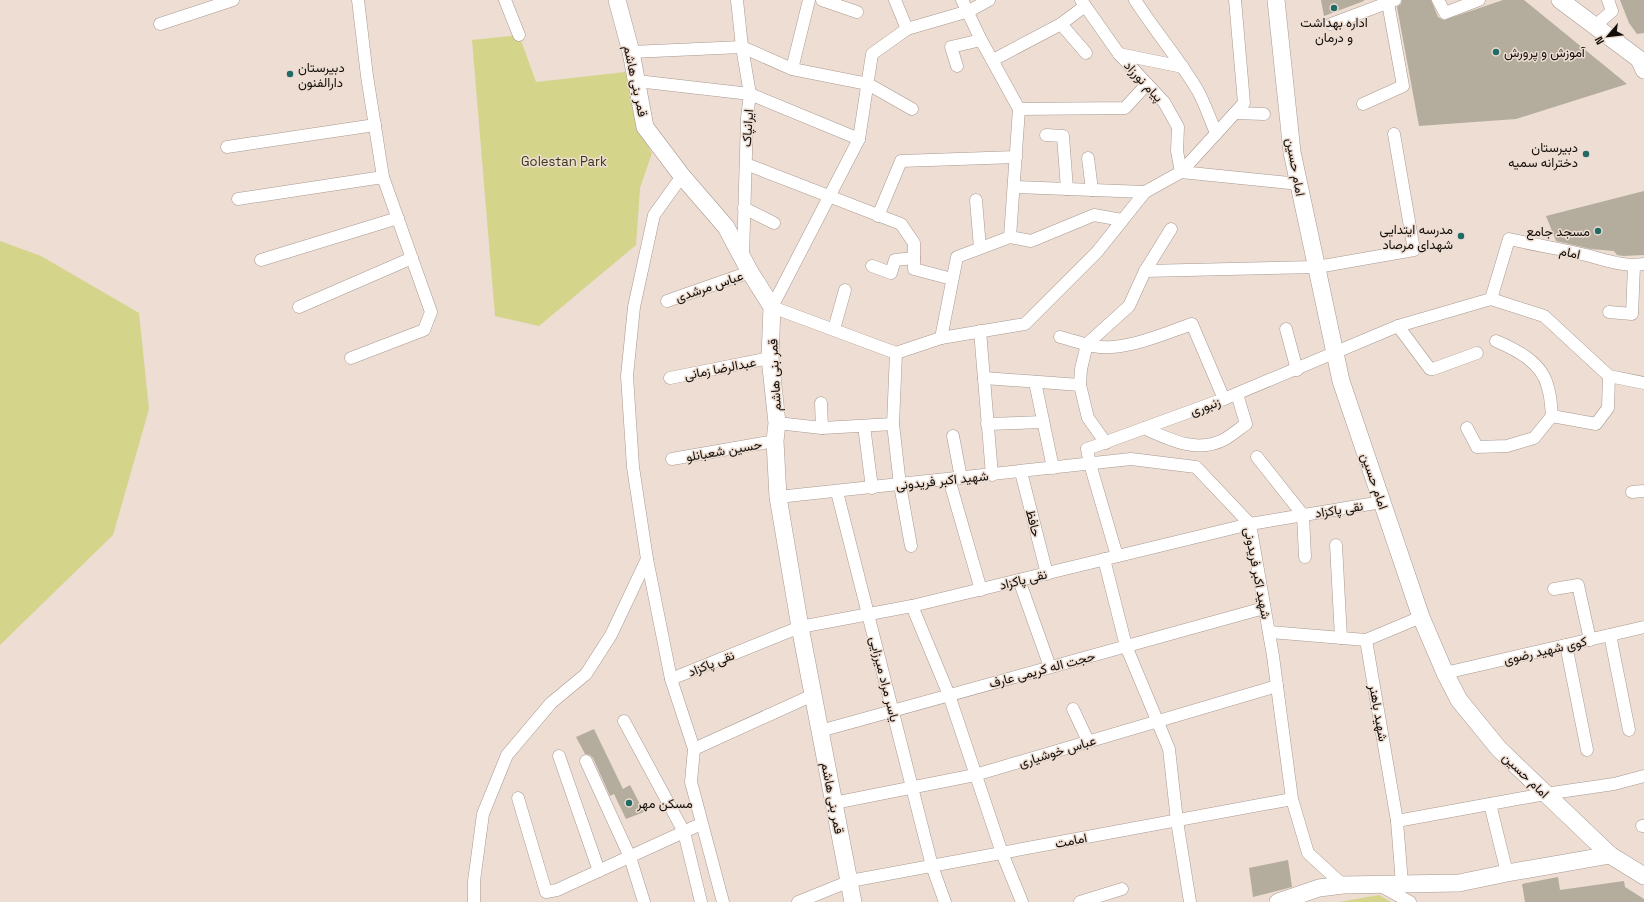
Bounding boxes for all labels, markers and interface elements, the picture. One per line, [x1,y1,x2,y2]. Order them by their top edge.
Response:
marker: اداره بهداشت و درمان [1329,3,1339,13]
place label: اداره بهداشت و درمان [1300,14,1368,46]
north arrow [1588,16,1628,56]
text: N [1591,34,1607,47]
street label: قمر بنی هاشم [620,44,651,118]
place label: آموزش و پرورش [1504,44,1586,62]
marker: آموزش و پرورش [1491,47,1501,57]
street label: پیام نورزاد [1120,57,1167,106]
place label: دبیرستان دارالفنون [298,59,345,91]
marker: دبیرستان دارالفنون [285,69,295,79]
street label: ایرانپاک [738,109,758,148]
street label: امام حسین [1282,137,1309,197]
place label: دبیرستان دخترانه سمیه [1508,139,1578,171]
marker: دبیرستان دخترانه سمیه [1581,149,1591,159]
park label: Golestan Park [521,153,607,170]
place label: مدرسه ایتدایی شهدای مرصاد [1379,221,1453,253]
place label: مسجد جامع [1526,223,1590,241]
marker: مسجد جامع [1593,226,1603,236]
marker: مدرسه ایتدایی شهدای مرصاد [1456,231,1466,241]
street label: امام [1558,242,1582,263]
street label: عباس مرشدی [673,267,746,306]
street label: قمر بنی هاشم [764,338,785,412]
street label: عبدالرضا زمانی [683,353,758,384]
street label: زنبوری [1188,393,1223,420]
street label: حسین شعبانلو [685,435,764,466]
street label: امام حسین [1357,451,1392,512]
street label: شهید اکبر فریدونی [895,467,989,494]
street label: نقی پاکزاد [1314,497,1365,523]
street label: حافظ [1022,507,1045,539]
street label: شهید اکبر فریدونی [1240,526,1275,620]
street label: نقی پاکزاد [998,565,1049,595]
street label: کوی شهید رضوی [1502,633,1589,668]
street label: یاسر مراد میرزایی [866,635,903,724]
street label: نقی پاکزاد [685,646,738,681]
street label: حجت اله کریمی عارف [987,647,1097,692]
street label: شهید باهنر [1365,682,1392,743]
street label: عباس خوشیاری [1016,732,1098,771]
street label: امام حسین [1499,749,1553,802]
street label: قمر بنی هاشم [817,761,848,835]
place label: مسکن مهر [636,795,693,812]
marker: مسکن مهر [624,798,634,808]
street label: امامت [1054,829,1089,852]

